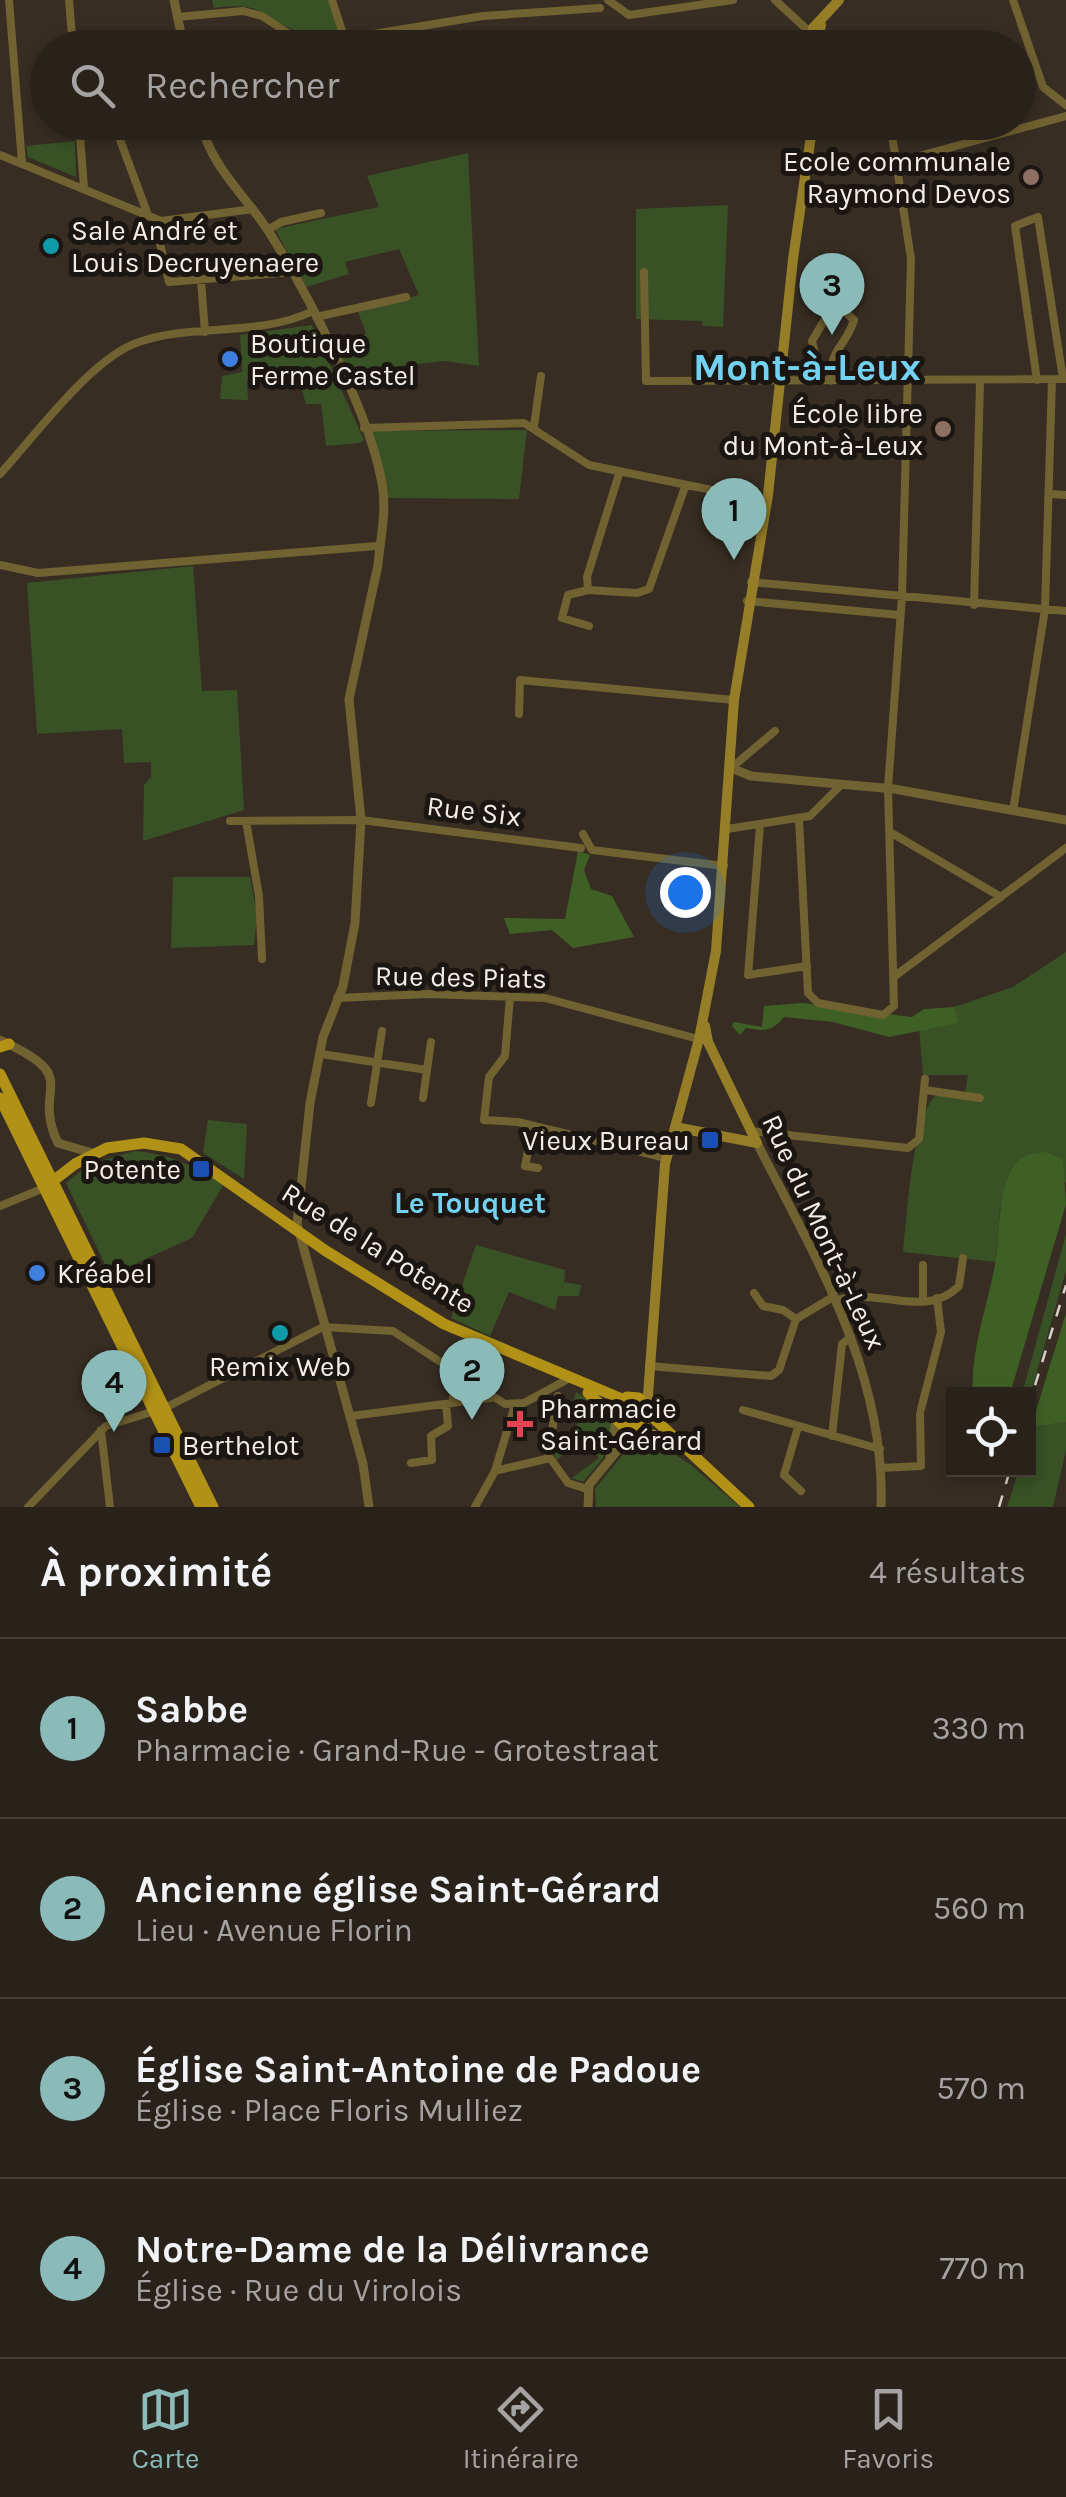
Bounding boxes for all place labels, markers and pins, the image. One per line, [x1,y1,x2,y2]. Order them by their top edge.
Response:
place label: Ecole communale Raymond Devos [783,145,1011,210]
marker: Ecole communale Raymond Devos [1020,166,1042,188]
place label: Sale André et Louis Decruyenaere [71,214,319,279]
marker: Sale André et Louis Decruyenaere [40,235,62,257]
pin: 3 [800,252,864,335]
place label: Boutique Ferme Castel [250,327,416,392]
marker: Boutique Ferme Castel [219,348,241,370]
place label: École libre du Mont-à-Leux [723,396,923,462]
marker: École libre du Mont-à-Leux [932,418,954,440]
pin: 1 [702,478,766,560]
place label: Vieux Bureau [522,1124,690,1157]
marker: Vieux Bureau [699,1129,721,1151]
place label: Potente [83,1153,181,1186]
marker: Potente [190,1158,212,1180]
place label: Kréabel [57,1257,153,1290]
marker: Kréabel [26,1262,48,1284]
marker: Remix Web [269,1322,291,1344]
pin: 2 [440,1338,504,1420]
pin: 4 [82,1350,146,1432]
place label: Remix Web [209,1350,351,1383]
place label: Pharmacie Saint-Gérard [540,1392,703,1457]
marker: Pharmacie Saint-Gérard [509,1413,531,1435]
place label: Berthelot [182,1429,299,1462]
marker: Berthelot [151,1434,173,1456]

